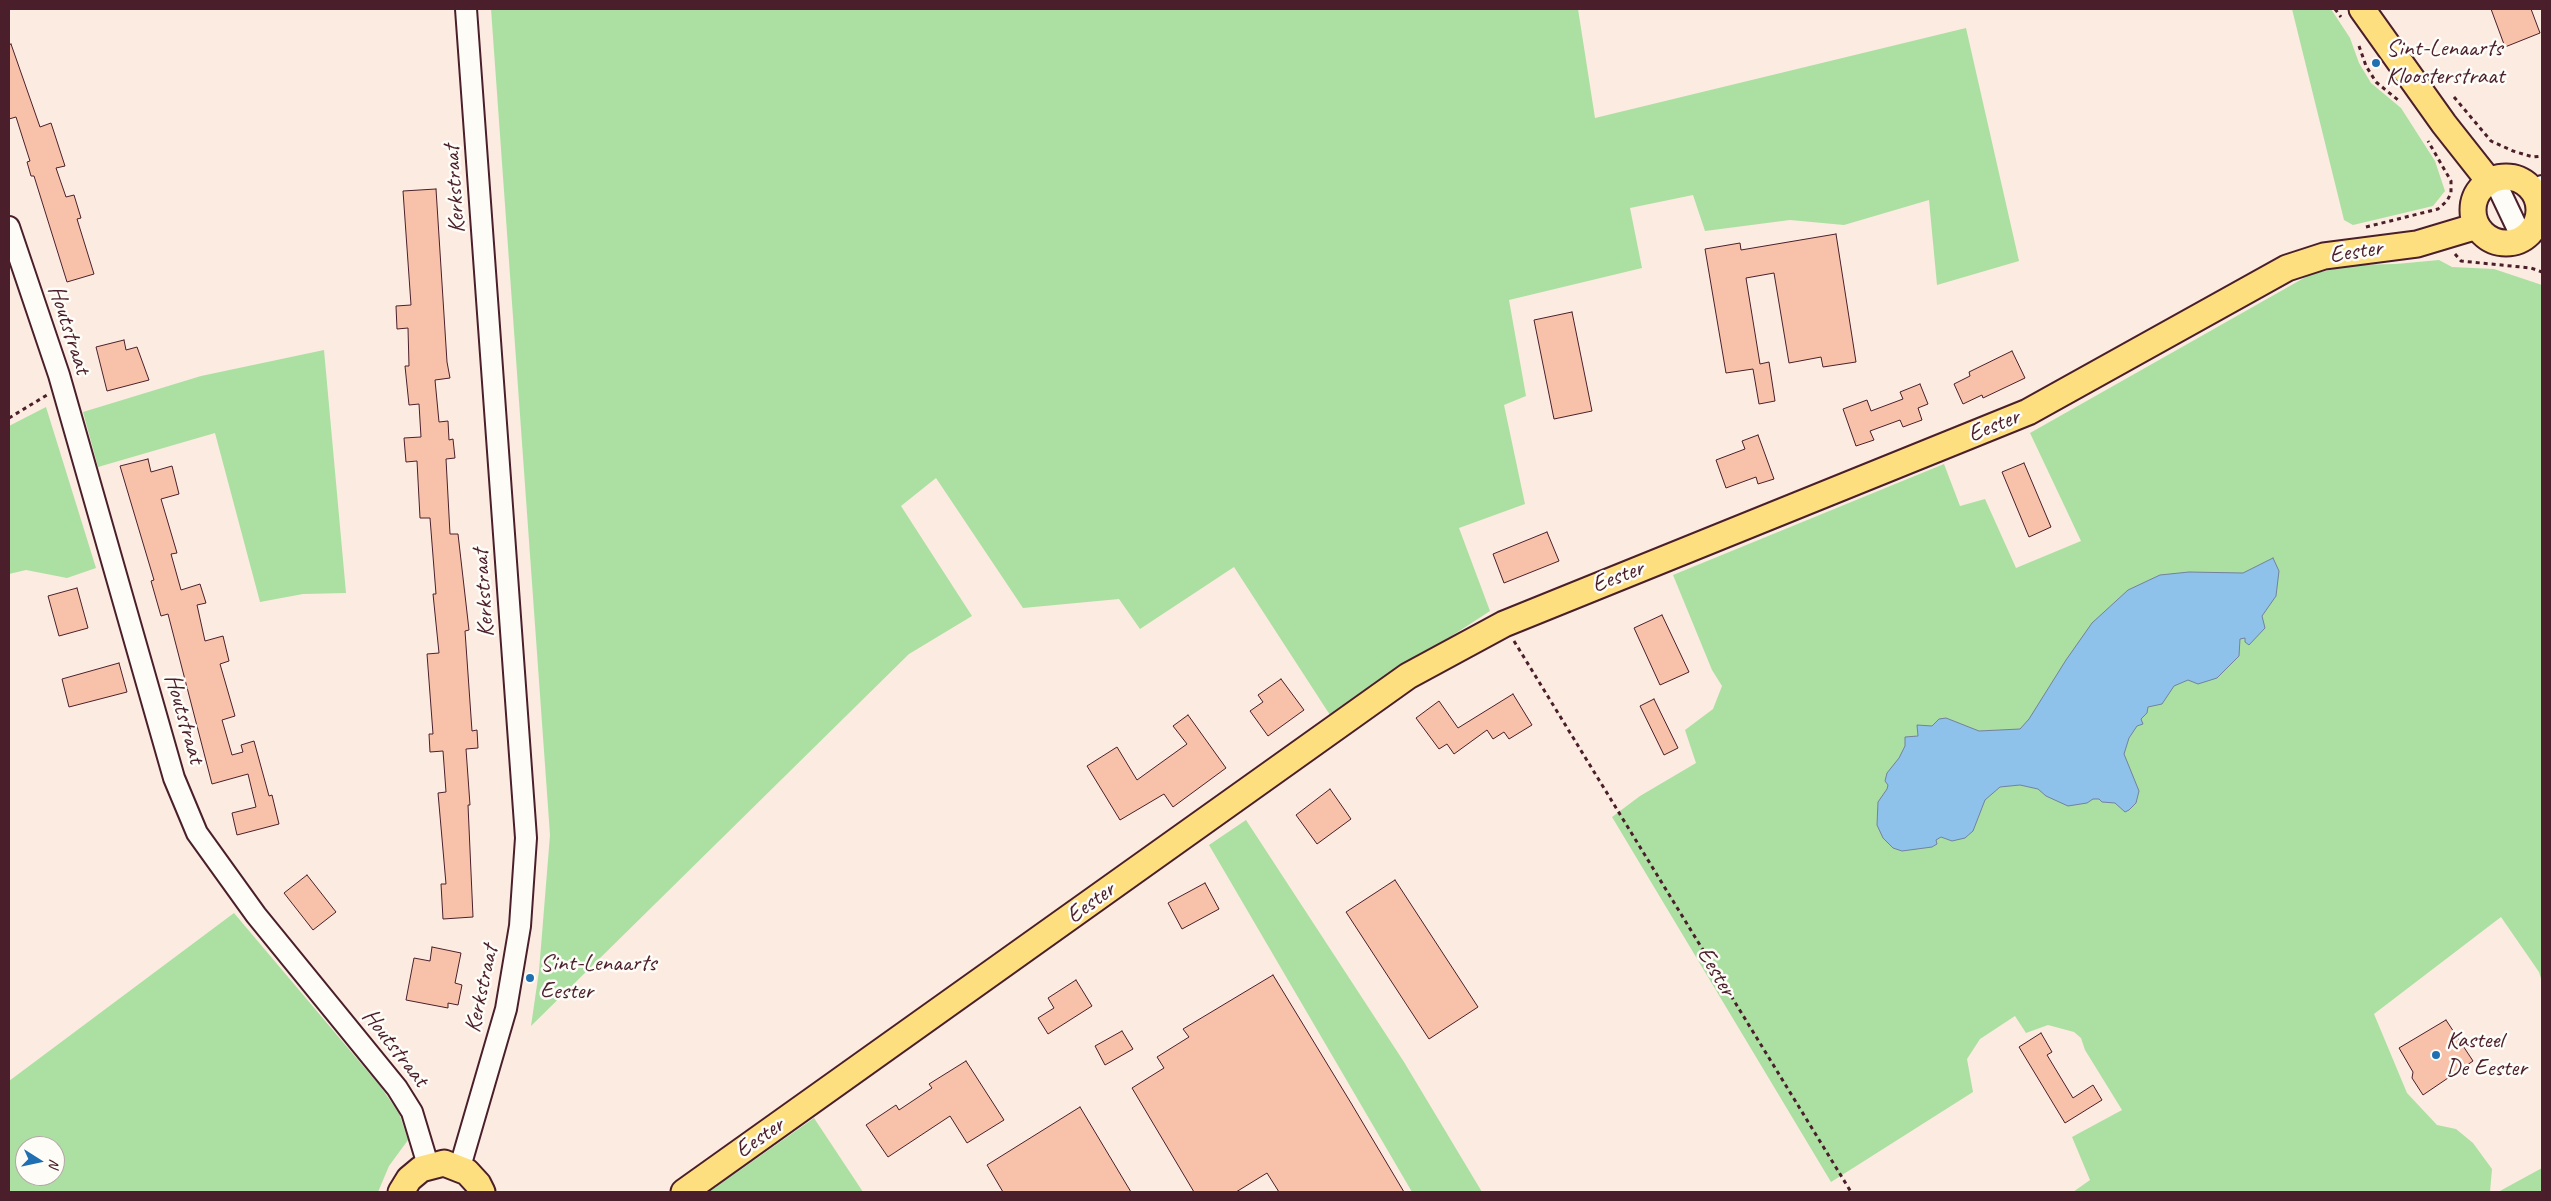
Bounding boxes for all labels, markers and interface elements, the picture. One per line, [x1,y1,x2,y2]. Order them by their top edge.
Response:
place label: Sint-Lenaarts Kloosterstraat [2386,35,2504,91]
marker: Sint-Lenaarts Kloosterstraat [2370,57,2382,69]
street label: Kerkstraat [438,144,472,234]
street label: Eester [2328,234,2384,270]
street label: Houtstraat [41,282,97,378]
street label: Eester [1964,403,2024,449]
street label: Kerkstraat [467,548,501,638]
street label: Eester [1588,554,1648,600]
street label: Houtstraat [157,671,211,767]
street label: Eester [1061,876,1121,930]
street label: Eester [1690,942,1742,1002]
street label: Kerkstraat [459,943,505,1035]
place label: Sint-Lenaarts Eester [540,950,656,1006]
marker: Sint-Lenaarts Eester [524,972,536,984]
street label: Houtstraat [355,1003,435,1093]
place label: Kasteel De Eester [2446,1027,2527,1083]
marker: Kasteel De Eester [2430,1049,2442,1061]
street label: Eester [730,1111,790,1165]
north arrow [15,1136,65,1186]
text: N [45,1158,63,1169]

